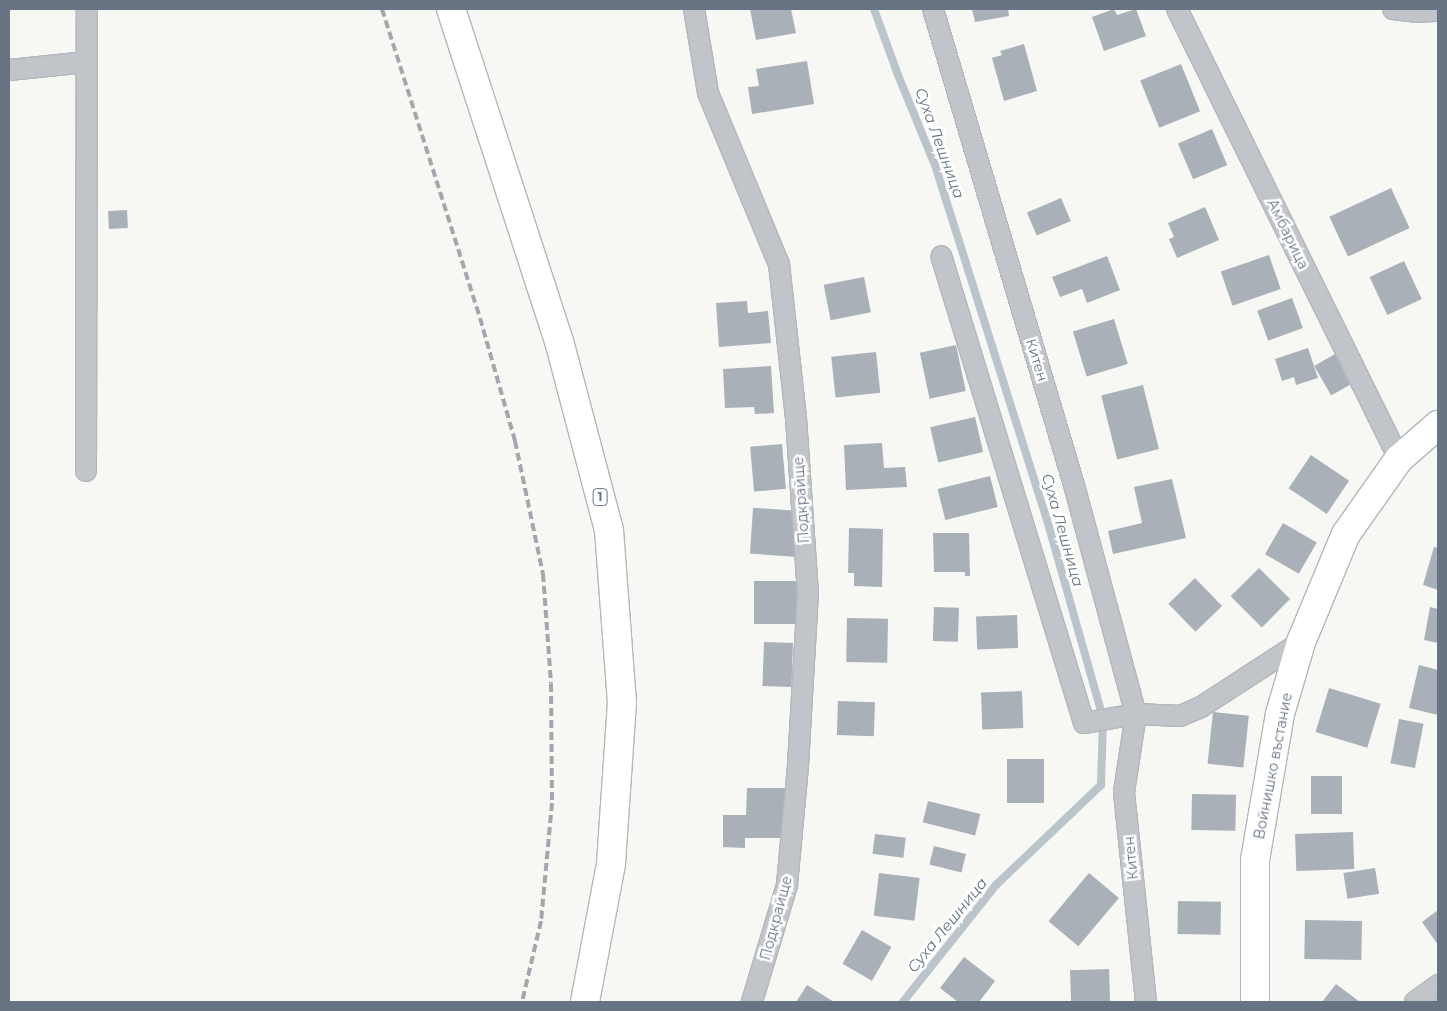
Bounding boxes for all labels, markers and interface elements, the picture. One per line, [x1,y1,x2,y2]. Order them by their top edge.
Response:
water label: Суха Лешница [912,85,968,201]
street label: Амбарица [1264,196,1312,272]
street label: Китен [1023,337,1051,383]
street label: Подкрайще [790,456,812,544]
water label: Суха Лешница [1038,471,1088,589]
road number: 1 [592,488,608,507]
street label: Войнишко въстание [1251,691,1295,841]
street label: Китен [1120,835,1142,881]
street label: Подкрайще [757,874,795,962]
water label: Суха Лешница [903,874,991,976]

